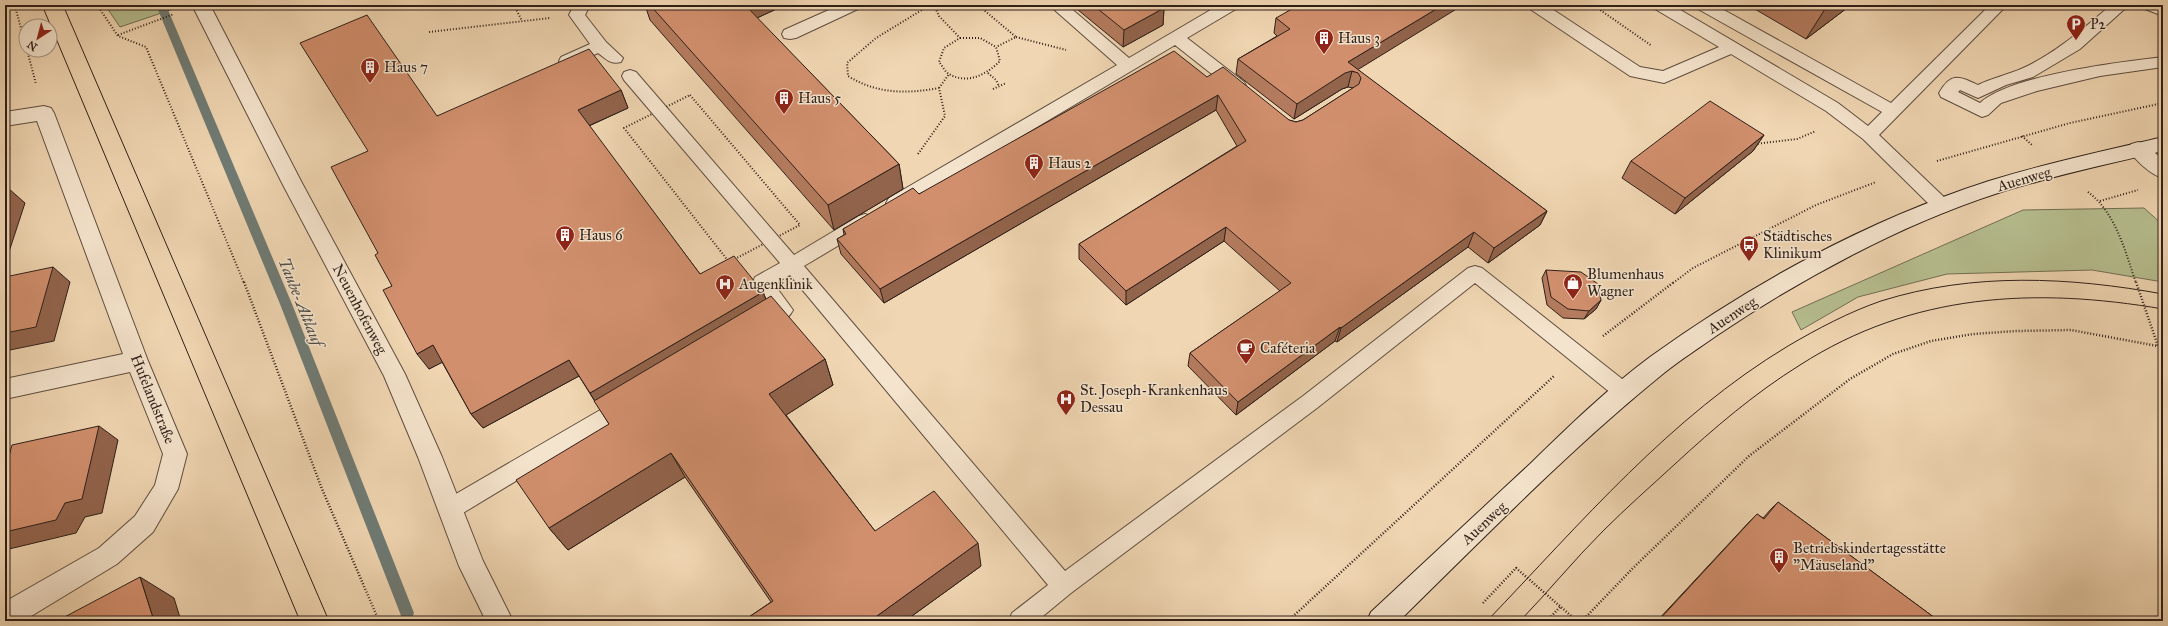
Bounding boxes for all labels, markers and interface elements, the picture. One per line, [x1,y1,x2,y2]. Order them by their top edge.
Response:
parking icon: P2 [2065,13,2087,41]
place label: P2 [2090,15,2107,33]
north arrow [18,18,58,58]
building icon: Haus 3 [1313,27,1335,55]
place label: Haus 3 [1338,29,1380,47]
text: N [24,37,40,54]
building icon: Haus 7 [359,56,381,84]
place label: Haus 7 [384,58,428,76]
building icon: Haus 5 [773,87,795,115]
place label: Haus 5 [798,89,841,107]
building icon: Haus 2 [1023,152,1045,180]
place label: Haus 2 [1048,154,1092,172]
street label: Auenweg [1994,162,2054,196]
building icon: Haus 6 [554,224,576,252]
place label: Haus 6 [579,226,624,244]
place label: Städtisches Klinikum [1763,227,1832,262]
bus stop icon: Städtisches Klinikum [1738,234,1760,262]
water label: Taube-Altlauf [275,255,329,353]
street label: Neuenhofenweg [329,261,392,358]
place label: Blumenhaus Wagner [1587,265,1664,300]
shop icon: Blumenhaus Wagner [1562,272,1584,300]
hospital icon: Augenklinik [714,273,736,301]
place label: Augenklinik [738,275,813,293]
street label: Auenweg [1703,292,1761,338]
cafe icon: Caféteria [1235,337,1257,365]
place label: Caféteria [1260,339,1316,357]
street label: Hufelandstraße [127,352,179,446]
place label: St. Joseph-Krankenhaus Dessau [1080,381,1227,416]
hospital icon: St. Joseph-Krankenhaus Dessau [1055,388,1077,416]
street label: Auenweg [1457,497,1511,549]
place label: Betriebskindertagesstätte "Mäuseland" [1793,539,1946,574]
building icon: Betriebskindertagesstätte "Mäuseland" [1768,546,1790,574]

